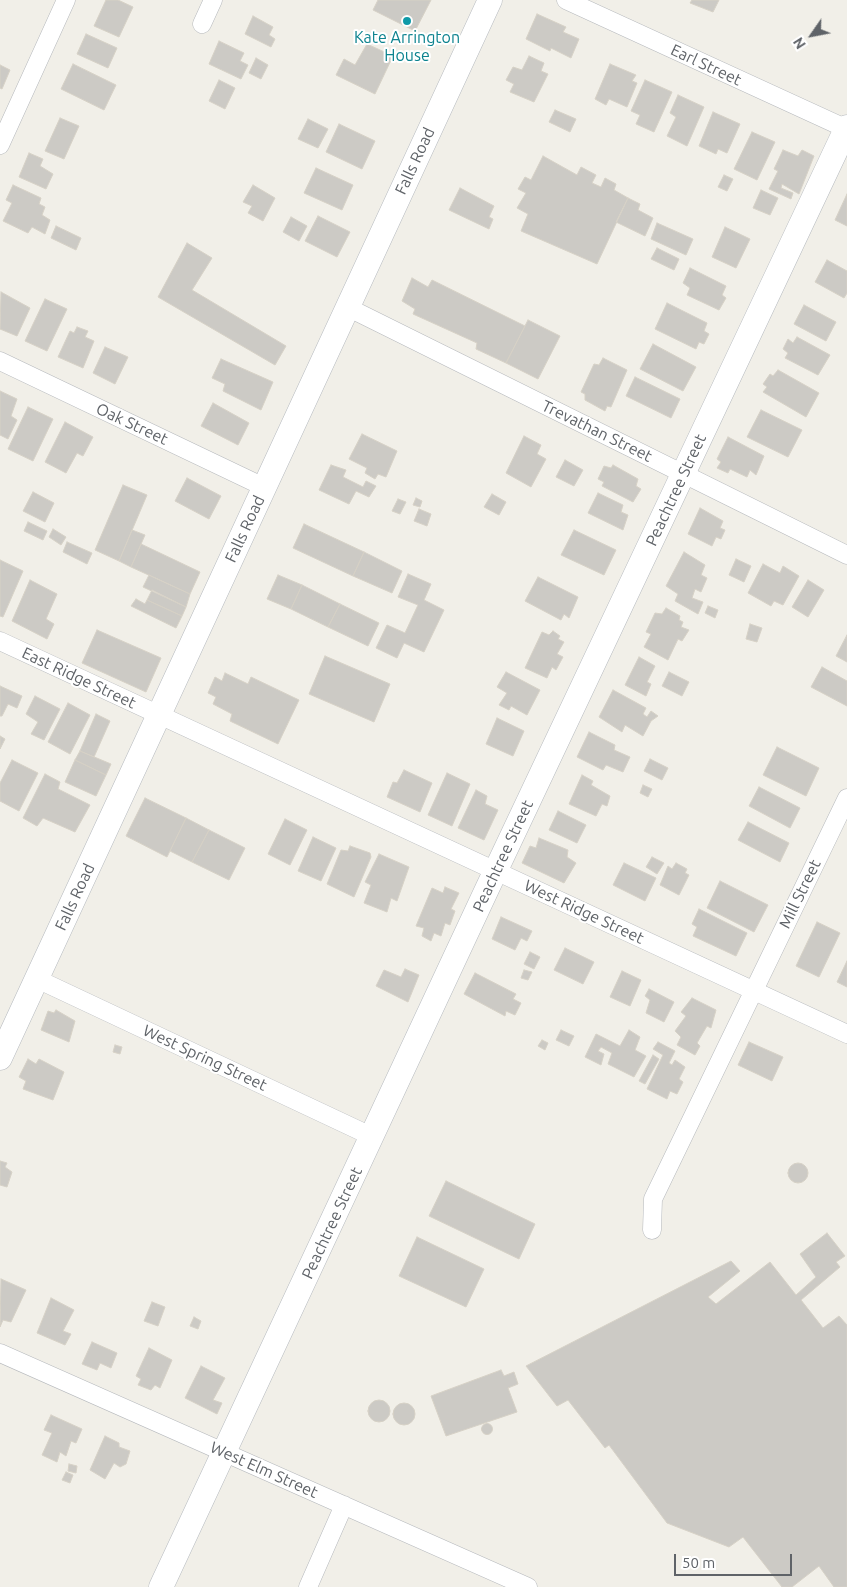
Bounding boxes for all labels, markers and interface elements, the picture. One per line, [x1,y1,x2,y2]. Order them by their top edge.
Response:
north arrow [787,10,837,60]
marker: Kate Arrington House [401,15,413,27]
place label: Kate Arrington House [354,28,460,66]
text: N [790,34,809,52]
street label: Earl Street [668,40,744,90]
street label: Falls Road [391,124,439,198]
street label: Trevathan Street [539,396,655,466]
street label: Oak Street [93,399,171,449]
street label: Peachtree Street [642,431,710,549]
street label: Falls Road [221,492,269,566]
street label: East Ridge Street [19,643,139,713]
street label: Peachtree Street [469,797,537,915]
street label: Mill Street [775,856,825,932]
street label: Falls Road [51,860,99,934]
street label: West Ridge Street [521,876,647,948]
street label: West Spring Street [140,1021,270,1095]
street label: Peachtree Street [298,1164,366,1282]
street label: West Elm Street [207,1438,321,1502]
scale bar [677,1544,794,1576]
text: 50 m [682,1554,715,1571]

